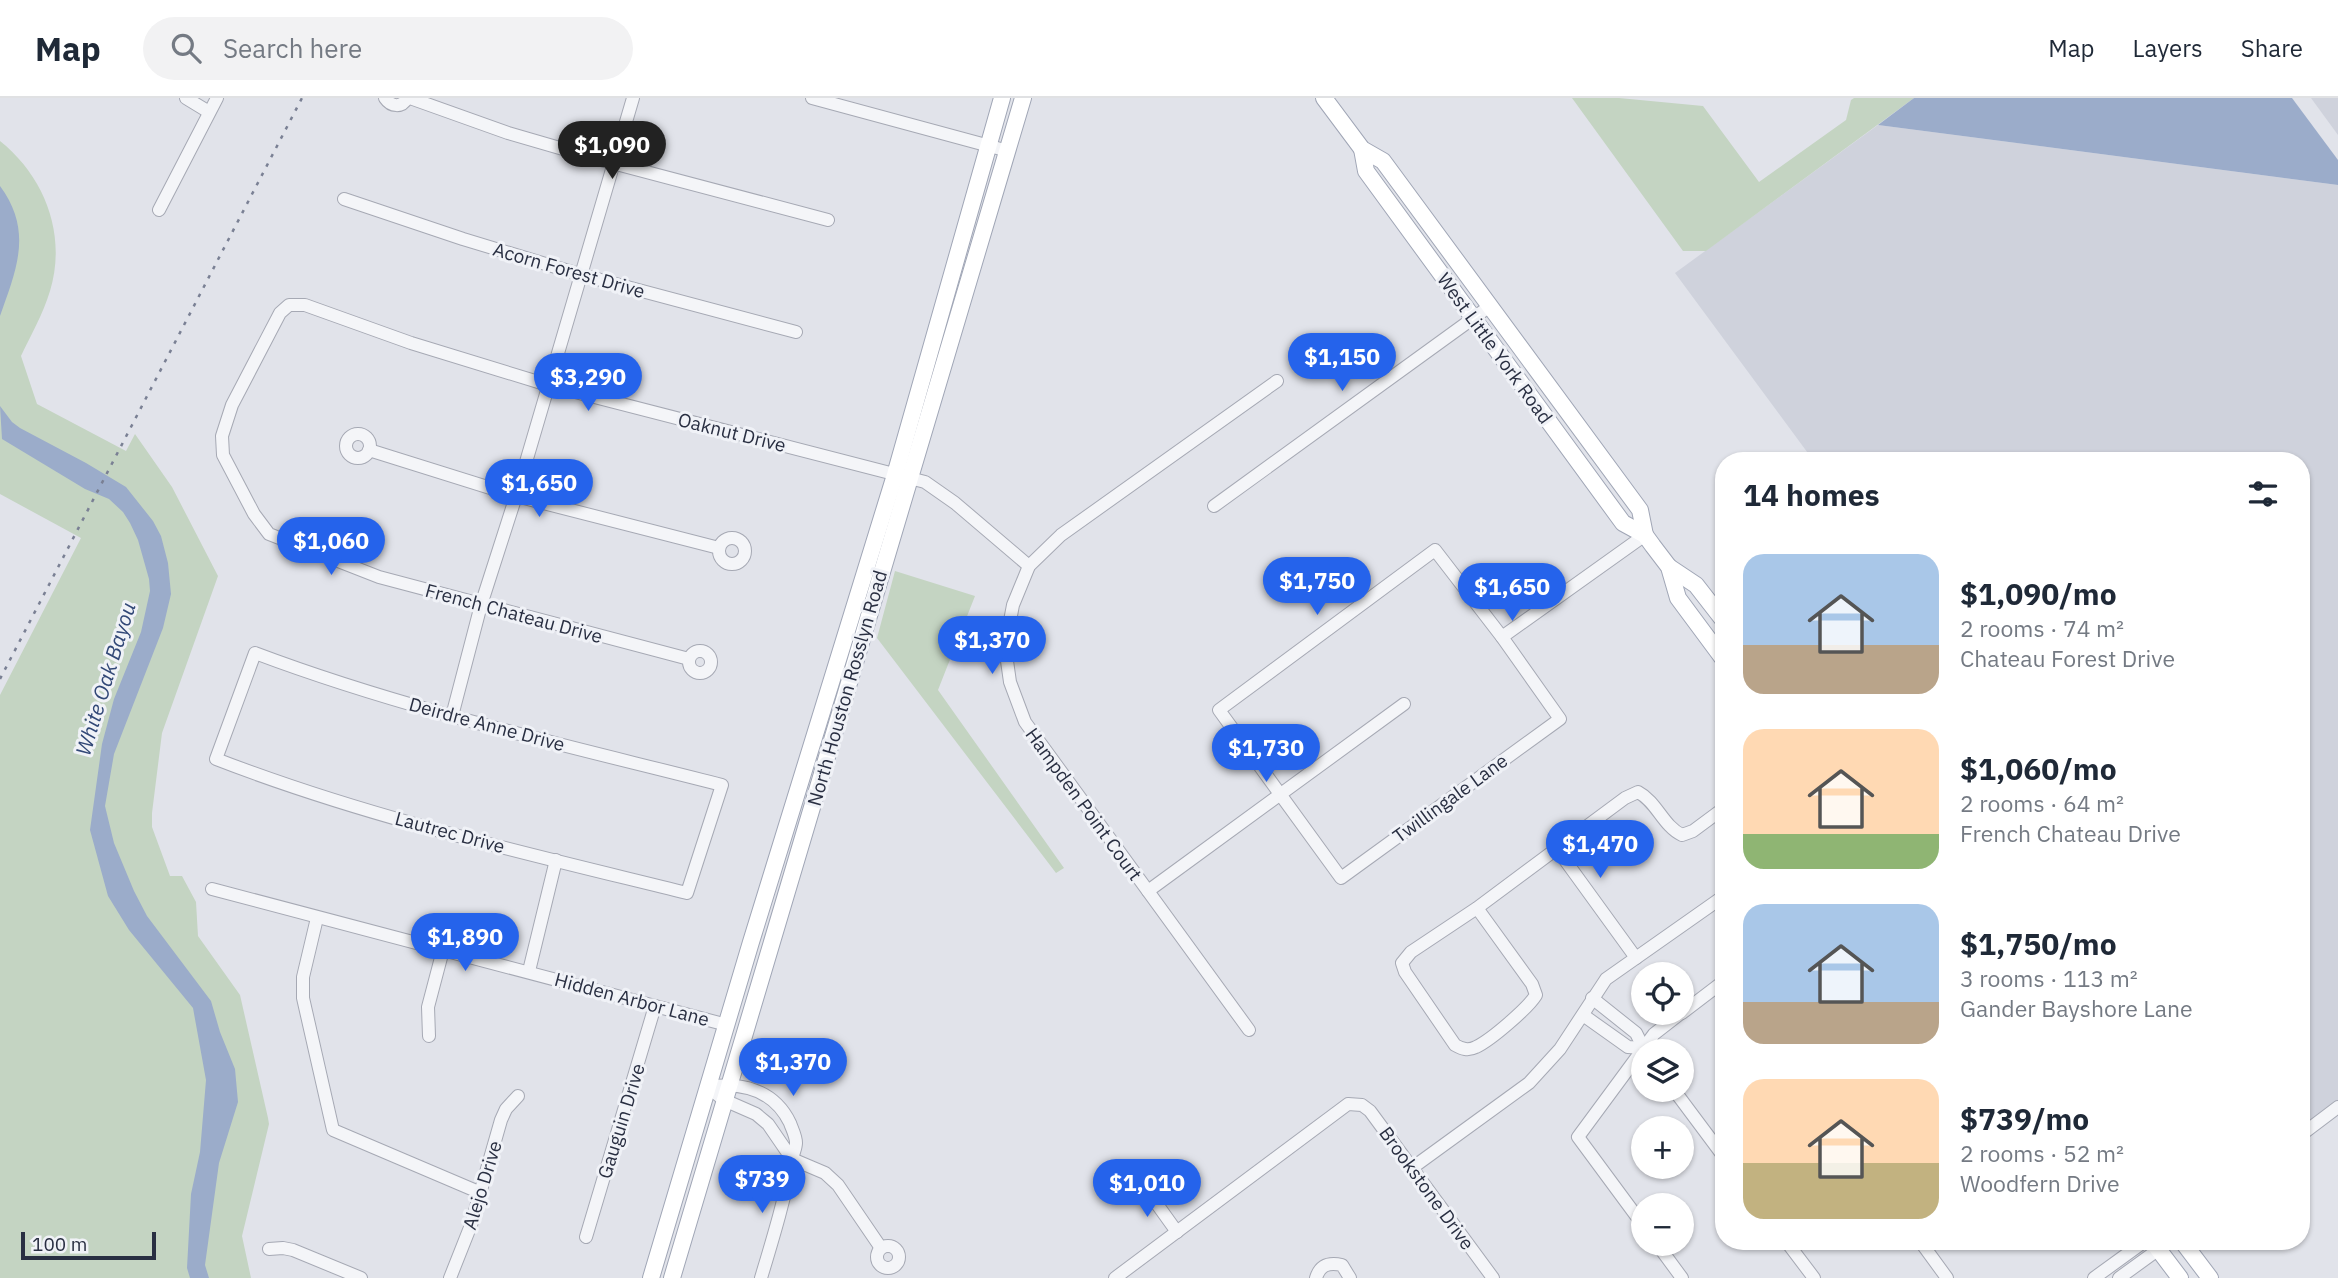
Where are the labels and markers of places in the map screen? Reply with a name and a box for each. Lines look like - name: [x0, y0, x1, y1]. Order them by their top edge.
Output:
- pin: $1,090: [555, 122, 669, 181]
- pin: $1,150: [1285, 334, 1399, 393]
- pin: $3,290: [531, 354, 645, 413]
- pin: $1,650: [482, 460, 596, 519]
- pin: $1,060: [274, 518, 388, 577]
- pin: $1,750: [1260, 558, 1374, 617]
- pin: $1,650: [1455, 564, 1569, 623]
- pin: $1,370: [935, 616, 1049, 676]
- pin: $1,730: [1209, 724, 1323, 784]
- pin: $1,470: [1543, 820, 1657, 880]
- pin: $1,890: [408, 914, 522, 973]
- pin: $1,370: [736, 1038, 850, 1098]
- pin: $739: [721, 1156, 803, 1215]
- pin: $1,010: [1090, 1160, 1204, 1219]

